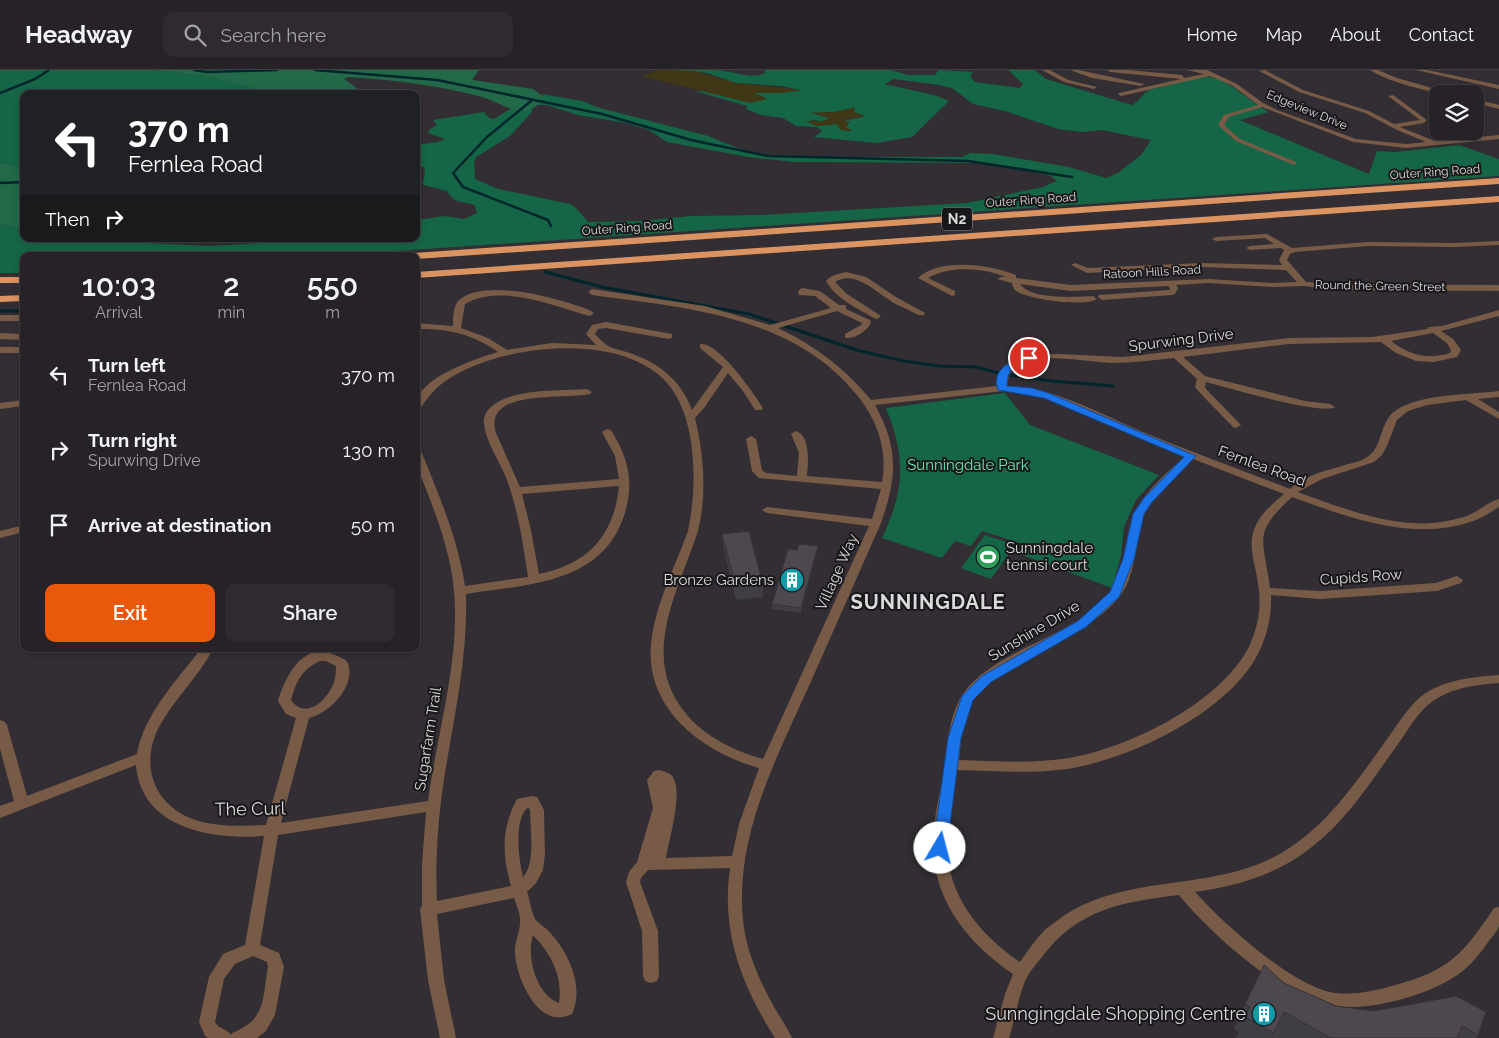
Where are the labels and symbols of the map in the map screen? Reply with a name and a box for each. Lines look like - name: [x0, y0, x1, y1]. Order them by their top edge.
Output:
- street label: Edgeview Drive: [1265, 87, 1349, 133]
- street label: Outer Ring Road: [1389, 162, 1481, 182]
- street label: Outer Ring Road: [985, 190, 1077, 210]
- road number: N2: [942, 208, 972, 230]
- street label: Outer Ring Road: [581, 218, 673, 238]
- street label: Ratoon Hills Road: [1103, 262, 1201, 282]
- street label: Round the Green Street: [1315, 278, 1445, 294]
- street label: Spurwing Drive: [1127, 325, 1235, 355]
- pin: [1008, 337, 1050, 379]
- street label: Fernlea Road: [1216, 442, 1308, 490]
- park label: Sunningdale Park: [907, 456, 1029, 474]
- street label: Village Way: [812, 531, 862, 613]
- place label: Sunningdale tennsi court: [1006, 539, 1093, 574]
- sports icon: Sunningdale tennsi court: [975, 544, 1001, 570]
- street label: Cupids Row: [1319, 565, 1403, 589]
- building icon: Bronze Gardens: [779, 567, 805, 593]
- place label: Bronze Gardens: [663, 571, 774, 589]
- district label: SUNNINGDALE: [850, 590, 1006, 614]
- street label: Sunshine Drive: [985, 597, 1083, 665]
- street label: Sugarfarm Trail: [411, 685, 445, 792]
- street label: The Curl: [214, 797, 286, 820]
- position arrow: [913, 821, 965, 873]
- building icon: Sunngingdale Shopping Centre: [1251, 1001, 1277, 1027]
- place label: Sunngingdale Shopping Centre: [985, 1003, 1246, 1024]

